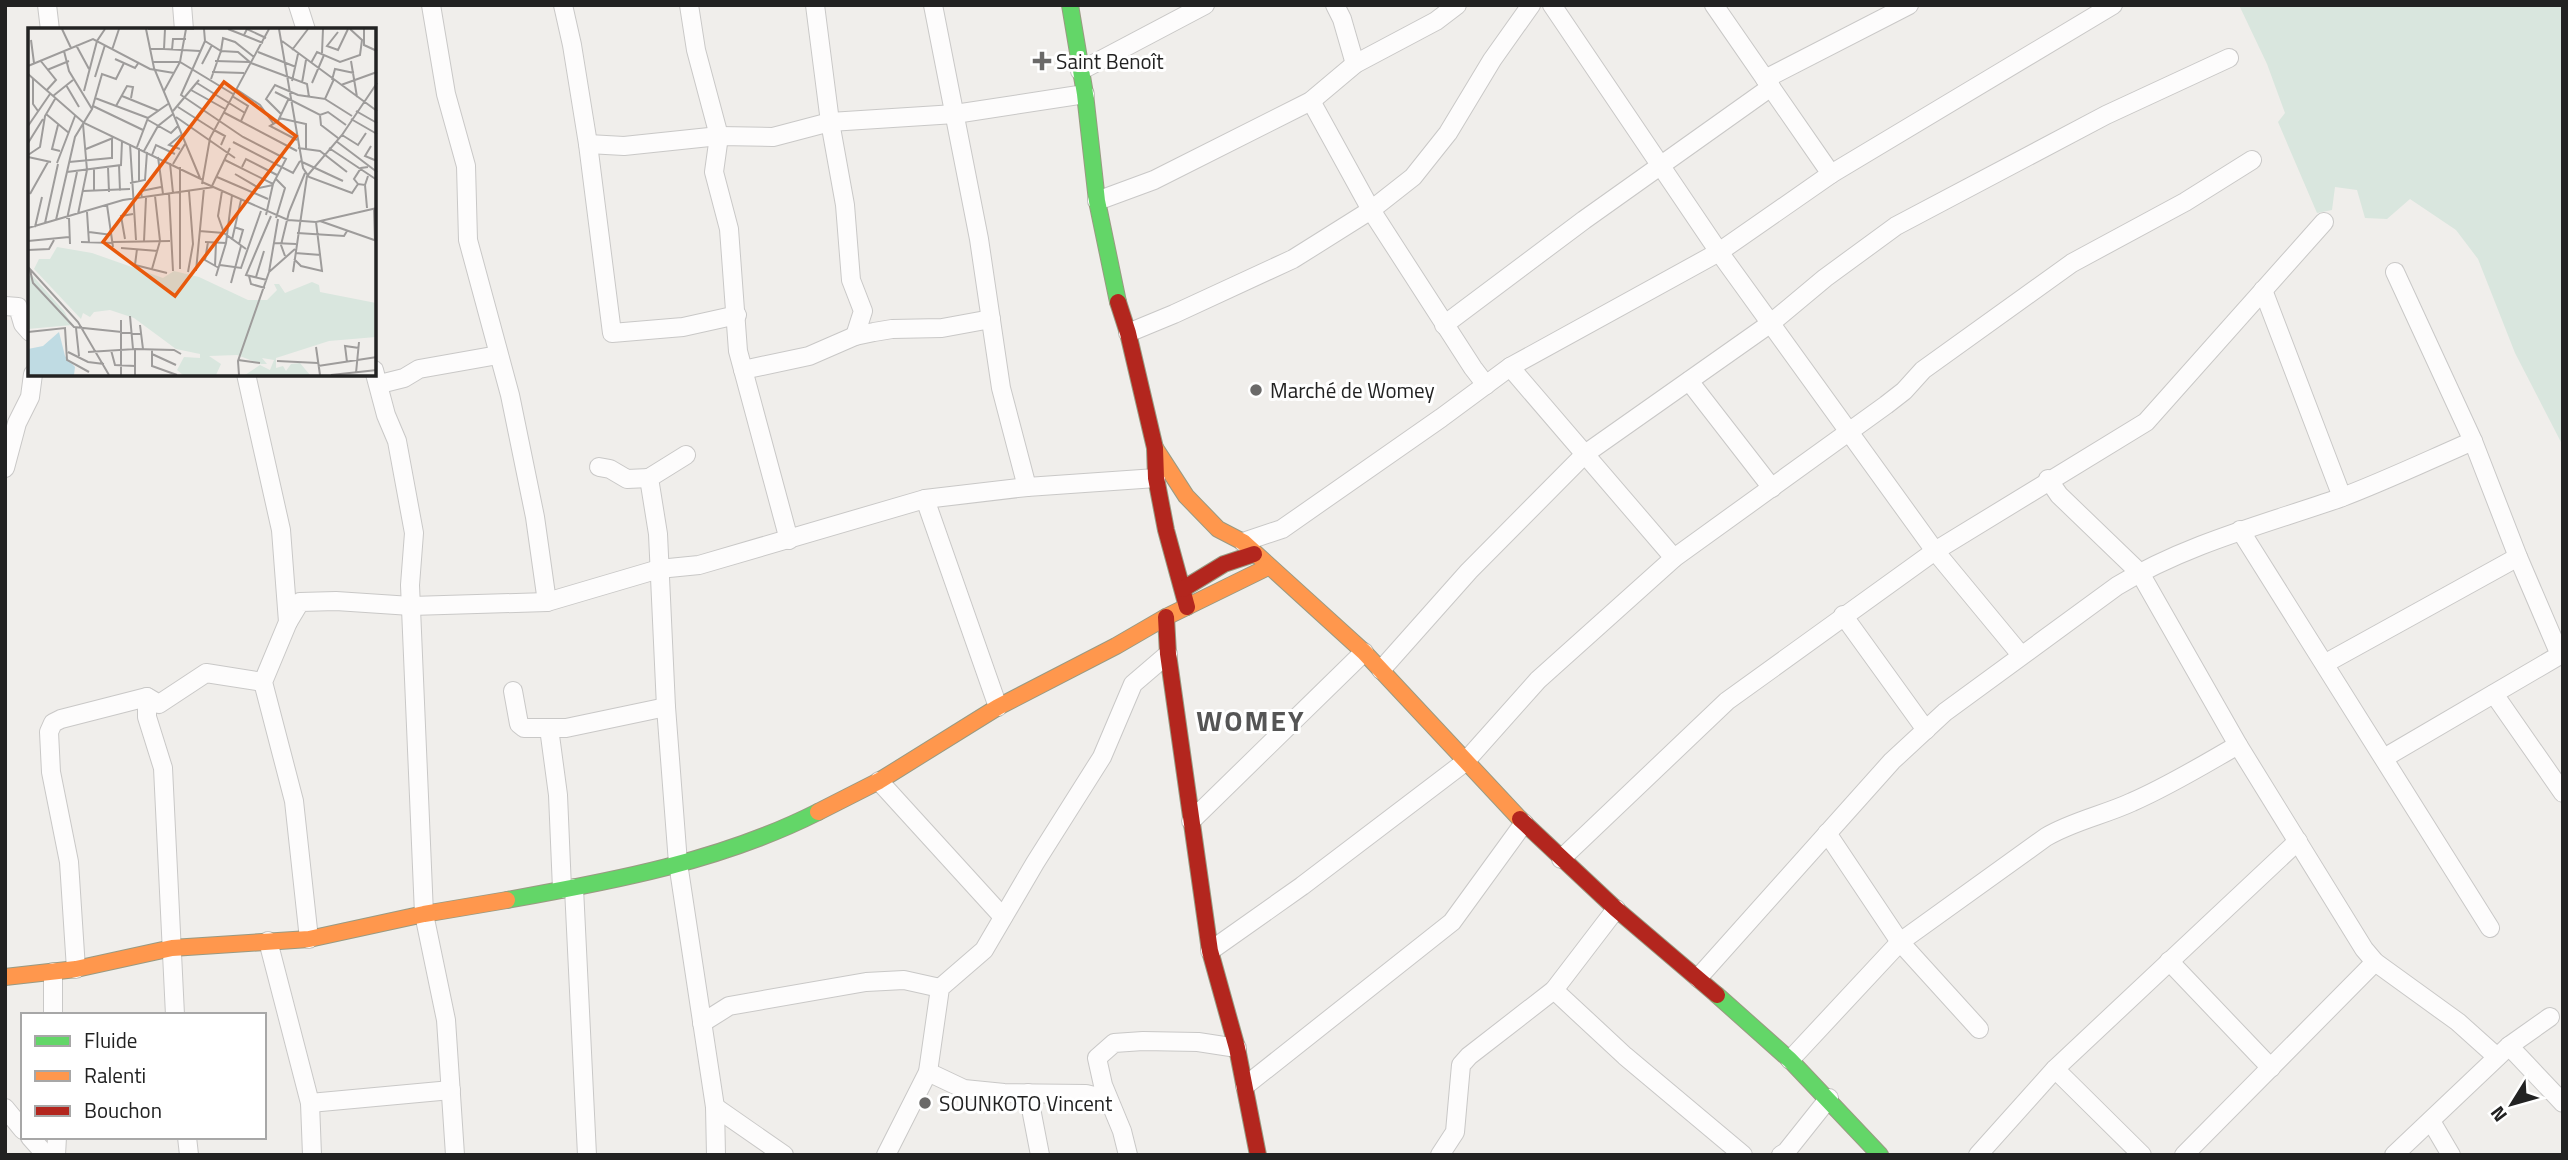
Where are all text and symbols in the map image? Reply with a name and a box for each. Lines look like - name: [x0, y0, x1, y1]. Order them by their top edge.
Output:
- inset map: [28, 28, 376, 376]
- place label: Saint Benoît: [1056, 45, 1164, 77]
- marker: Saint Benoît: [1034, 53, 1050, 69]
- place label: Marché de Womey: [1270, 374, 1435, 406]
- marker: Marché de Womey: [1248, 382, 1264, 398]
- district label: WOMEY: [1196, 699, 1306, 742]
- legend: [21, 1013, 266, 1139]
- text: Fluide: [84, 1024, 137, 1056]
- text: Ralenti: [84, 1059, 146, 1091]
- north arrow: [2477, 1069, 2547, 1139]
- place label: SOUNKOTO Vincent: [939, 1087, 1113, 1119]
- text: Bouchon: [84, 1094, 162, 1126]
- marker: SOUNKOTO Vincent: [917, 1095, 933, 1111]
- text: N: [2482, 1101, 2514, 1129]

